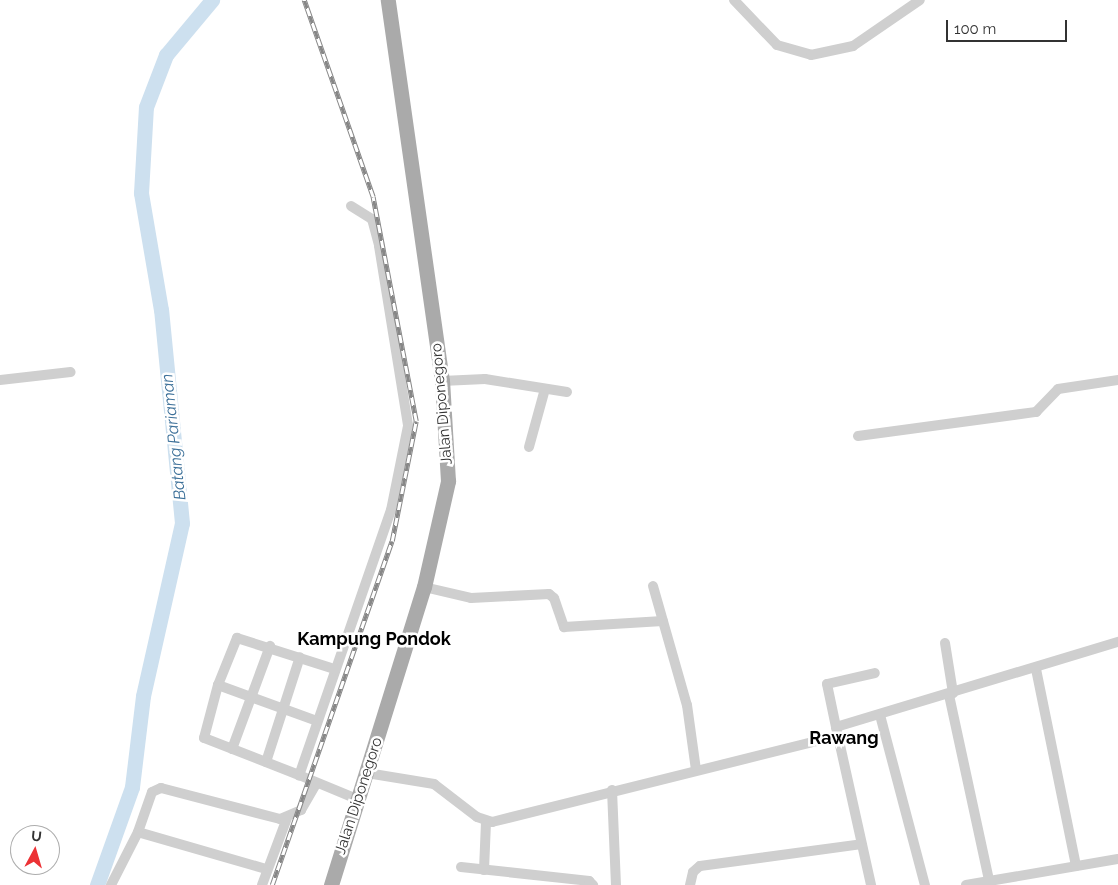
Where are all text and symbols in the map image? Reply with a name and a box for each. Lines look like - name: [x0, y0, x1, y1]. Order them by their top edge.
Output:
- scale bar: [948, 10, 1069, 42]
- text: 100 m: [954, 20, 996, 38]
- street label: Jalan Diponegoro: [428, 342, 456, 466]
- water label: Batang Pariaman: [158, 373, 190, 501]
- district label: Kampung Pondok: [297, 628, 451, 650]
- district label: Rawang: [809, 727, 879, 749]
- street label: Jalan Diponegoro: [332, 735, 386, 857]
- north arrow: [10, 825, 60, 875]
- text: U: [30, 828, 43, 845]

